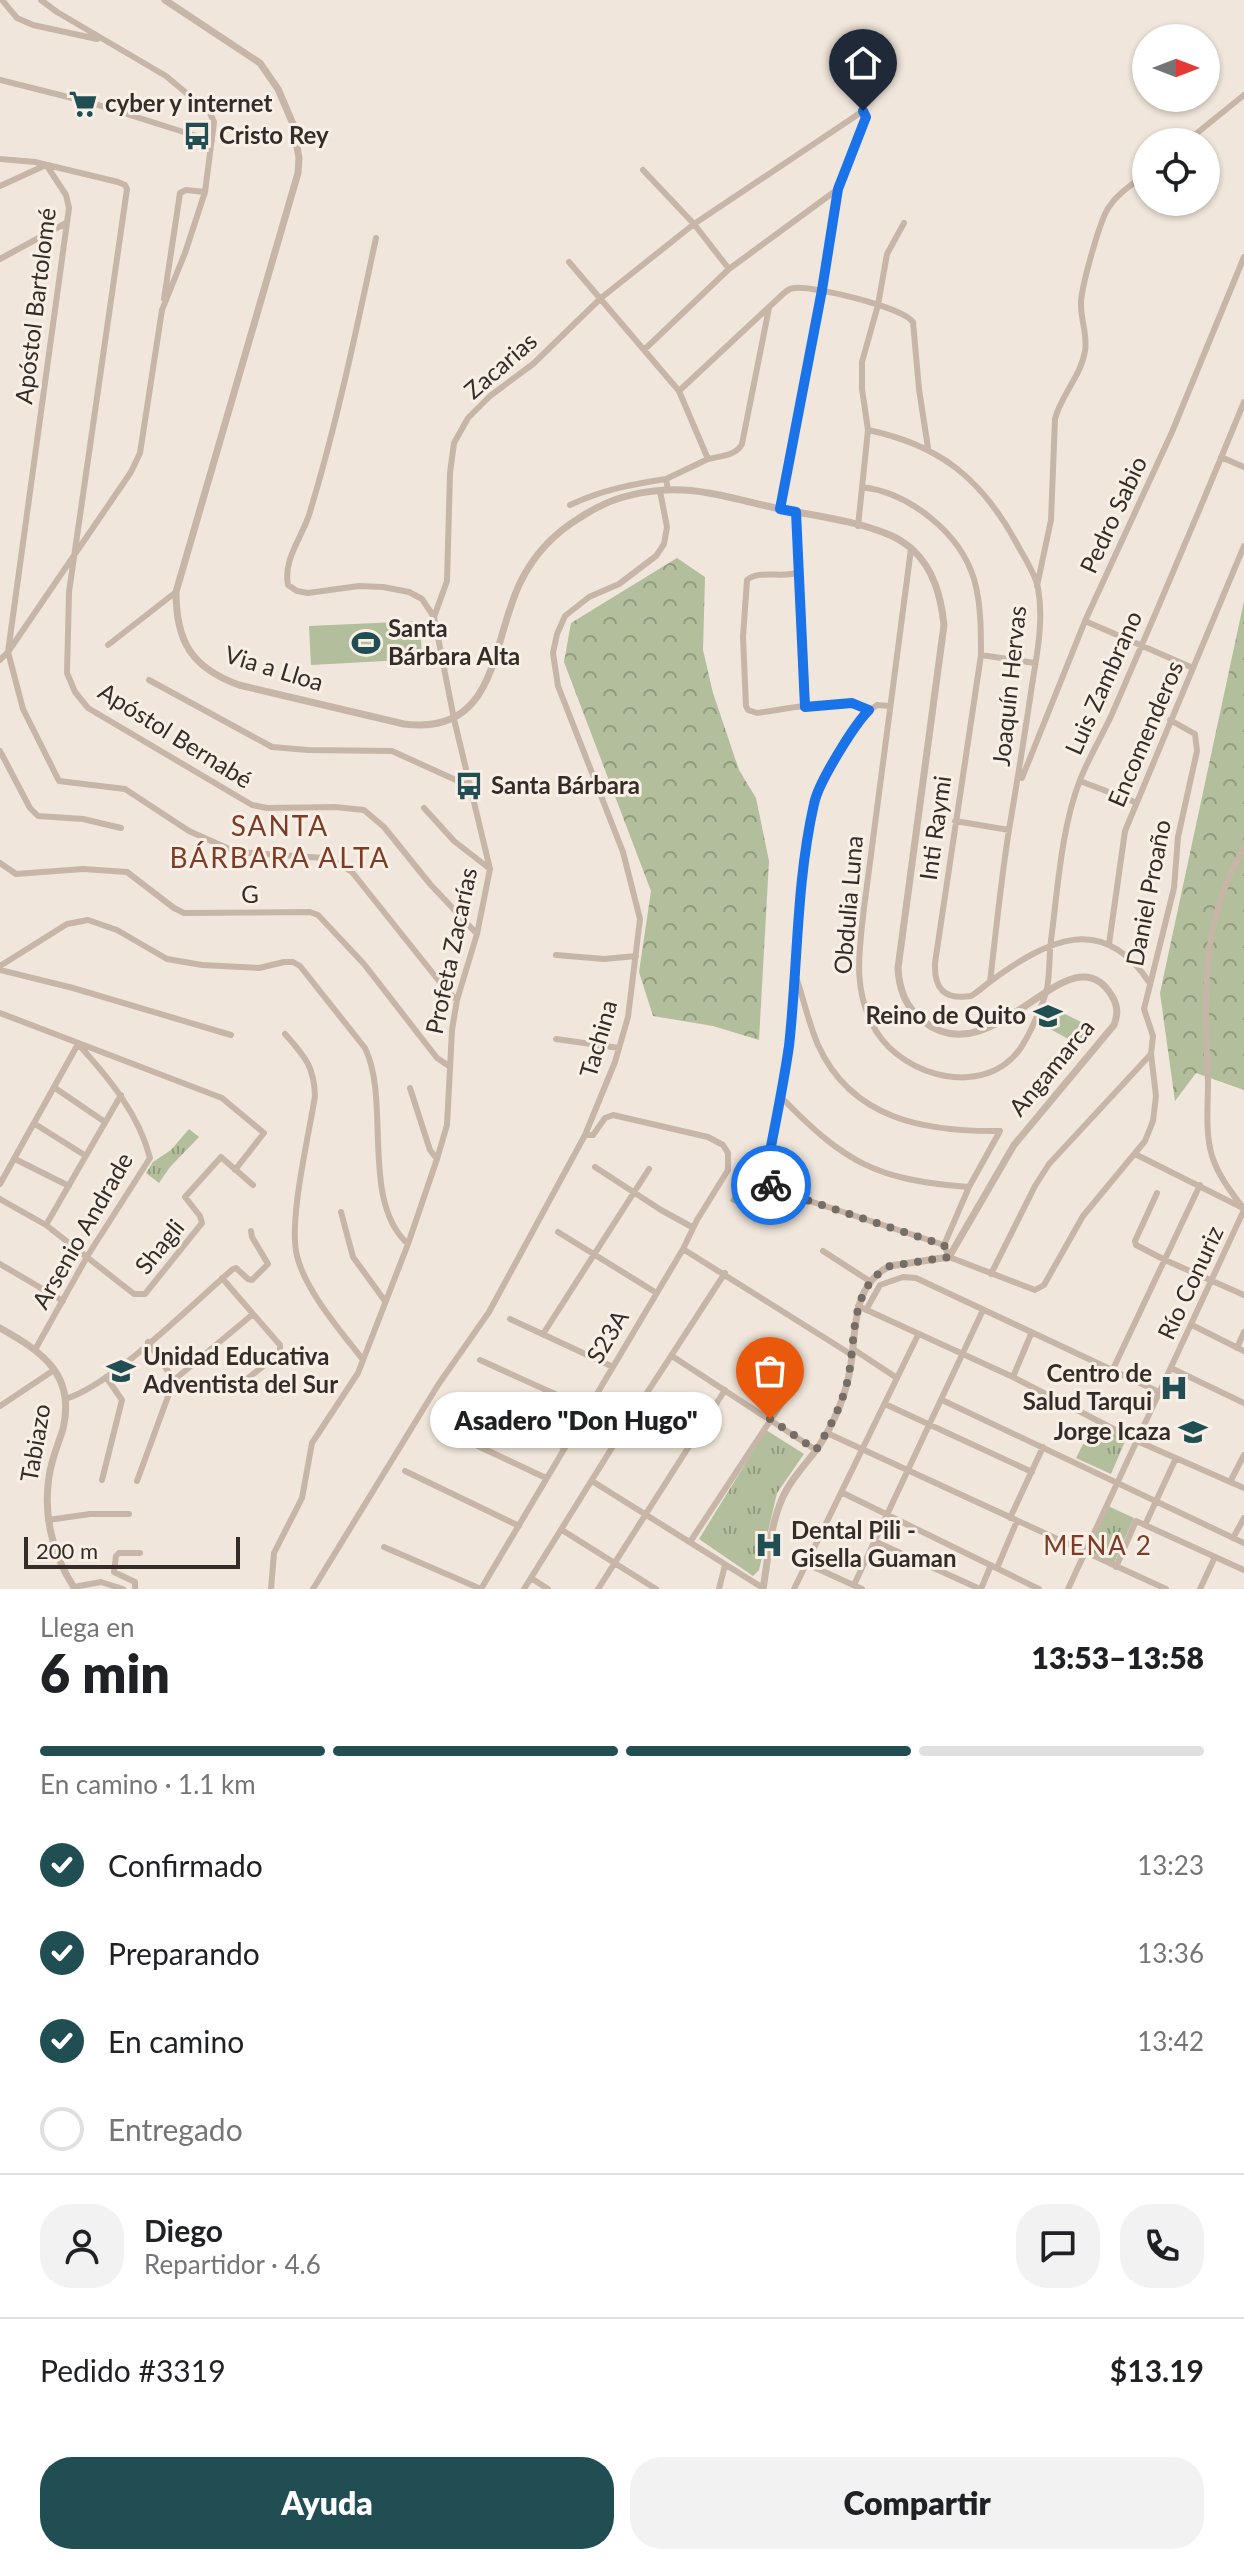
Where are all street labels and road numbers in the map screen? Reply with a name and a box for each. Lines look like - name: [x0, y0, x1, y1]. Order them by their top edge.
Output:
- street label: Apóstol Bartolomé: [8, 206, 61, 406]
- street label: Zacarias: [458, 326, 542, 404]
- street label: Pedro Sabio: [1073, 451, 1152, 577]
- street label: Joaquín Hervas: [986, 604, 1031, 768]
- street label: Luis Zambrano: [1058, 606, 1147, 759]
- street label: Via a Lloa: [222, 639, 327, 696]
- street label: Encomenderos: [1101, 656, 1188, 811]
- street label: Apóstol Bernabé: [94, 676, 258, 794]
- street label: Inti Raymi: [913, 774, 956, 882]
- street label: Daniel Proaño: [1119, 817, 1176, 968]
- street label: Obdulia Luna: [827, 834, 868, 975]
- street label: Profeta Zacarías: [419, 865, 482, 1037]
- street label: G: [241, 879, 259, 908]
- street label: Tachina: [573, 996, 622, 1081]
- street label: Angamarca: [1002, 1013, 1100, 1121]
- street label: Arsenio Andrade: [25, 1147, 138, 1314]
- street label: Shagli: [128, 1213, 190, 1279]
- street label: Río Conuriz: [1151, 1221, 1229, 1344]
- street label: S23A: [580, 1304, 634, 1368]
- street label: Tabiazo: [13, 1401, 56, 1484]

